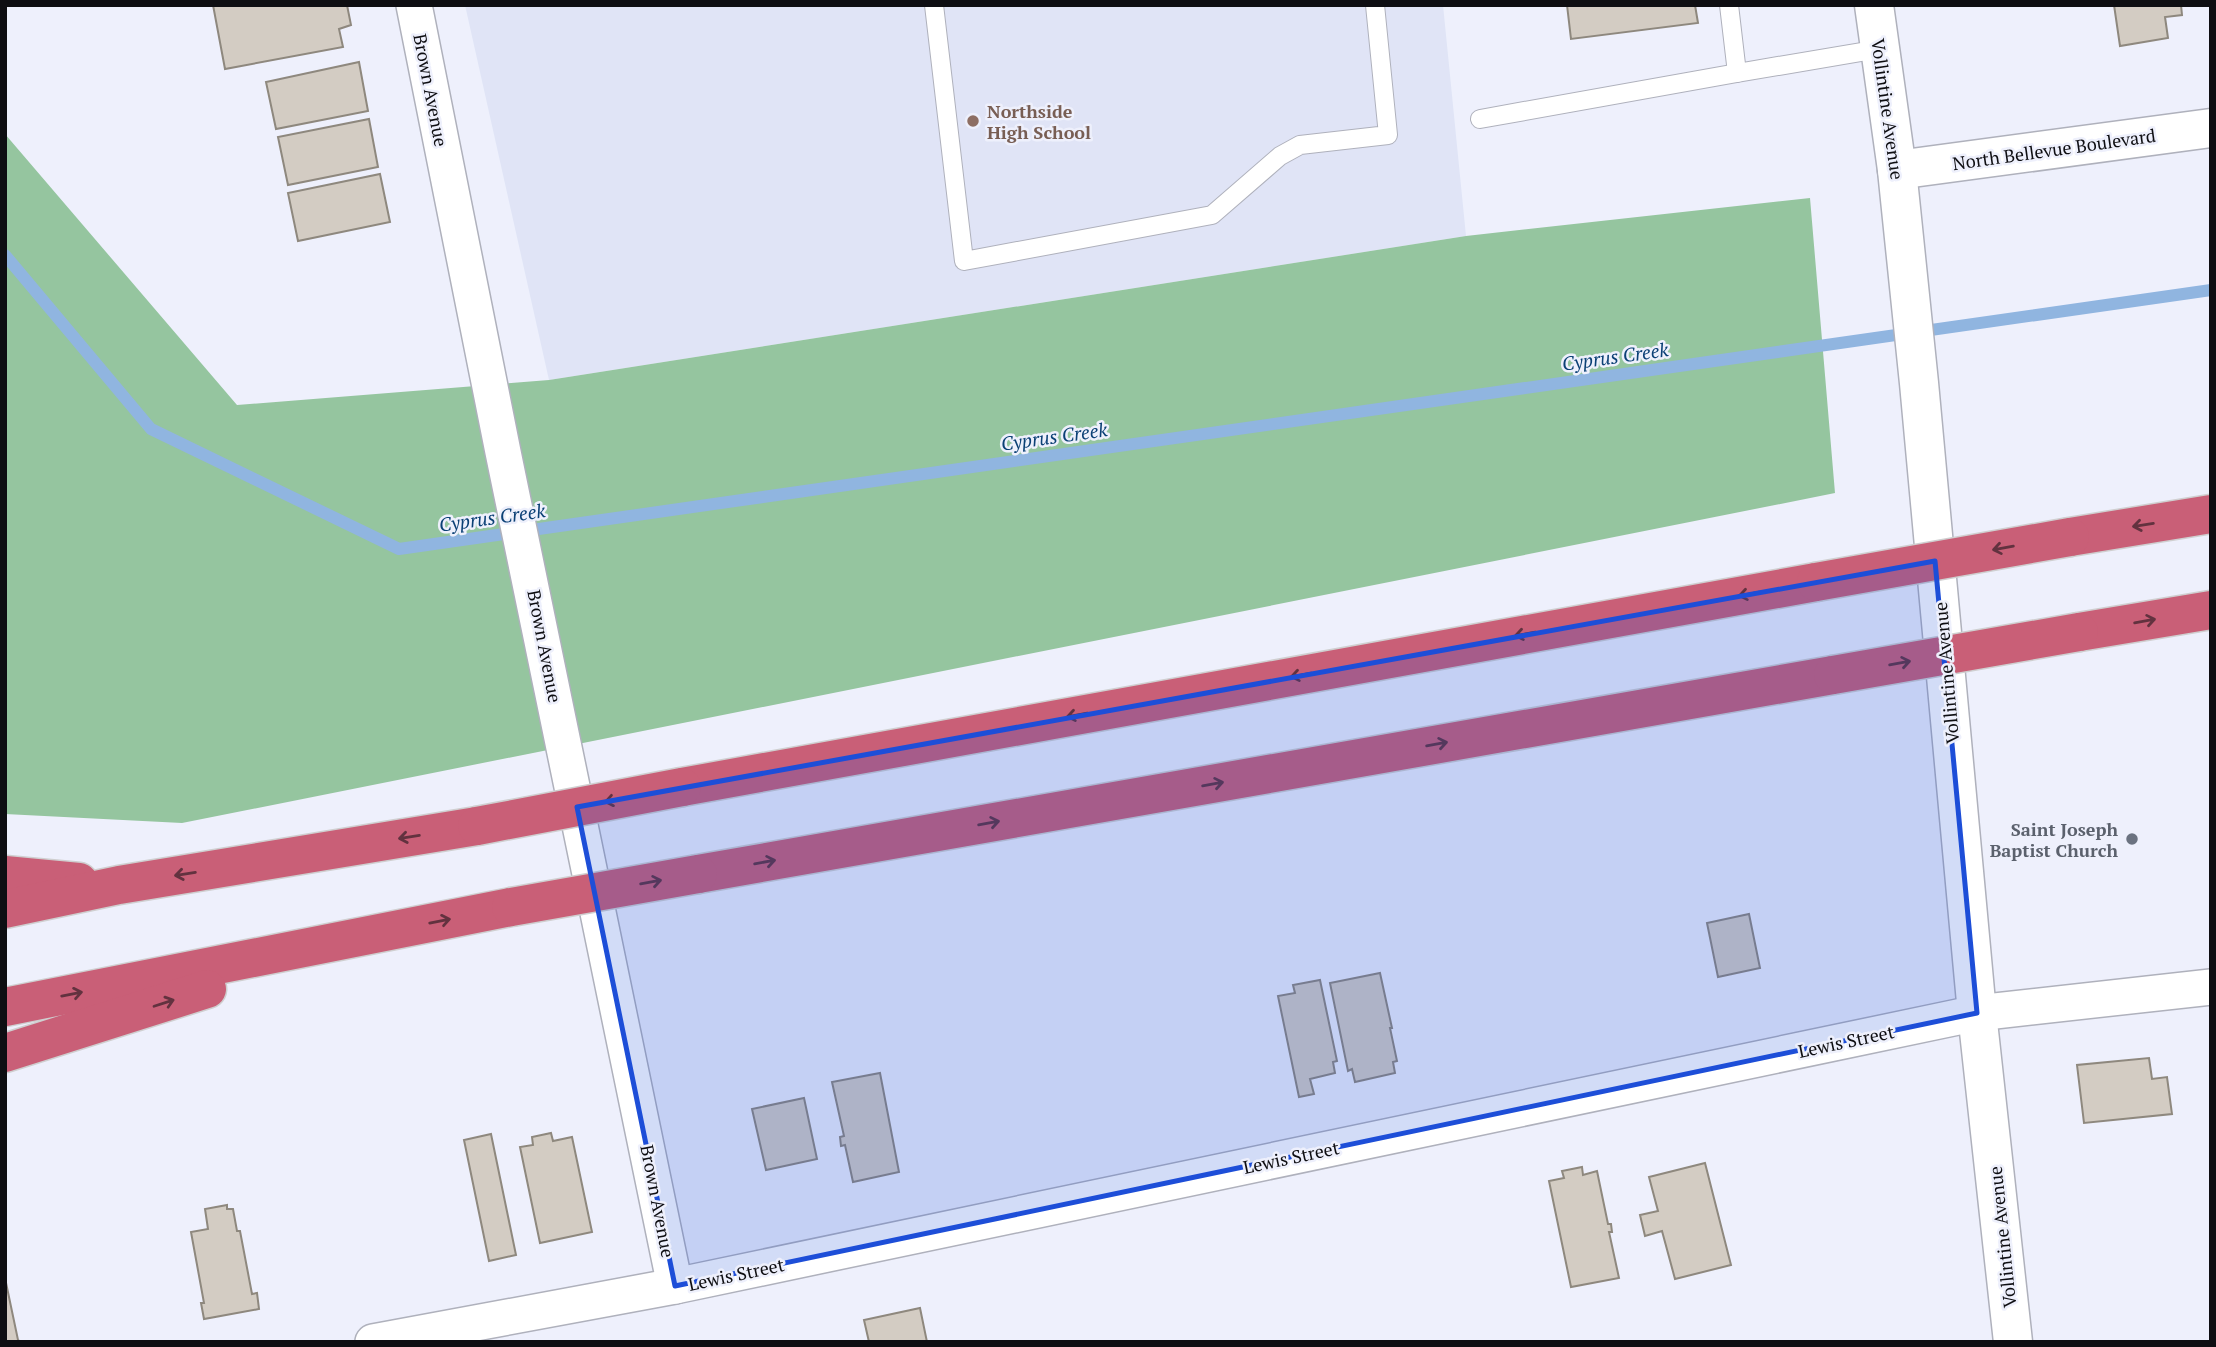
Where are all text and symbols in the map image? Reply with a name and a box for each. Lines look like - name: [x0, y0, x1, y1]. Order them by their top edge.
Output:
- street label: Brown Avenue: [408, 32, 454, 148]
- street label: Vollintine Avenue: [1866, 37, 1910, 181]
- place label: Northside High School: [987, 99, 1091, 144]
- marker: Northside High School: [965, 113, 981, 129]
- street label: North Bellevue Boulevard: [1951, 123, 2157, 175]
- water label: Cyprus Creek: [1560, 336, 1671, 376]
- water label: Cyprus Creek: [999, 416, 1110, 456]
- water label: Cyprus Creek: [437, 497, 548, 537]
- one-way arrow: [2132, 519, 2155, 532]
- one-way arrow: [1992, 542, 2015, 556]
- street label: Brown Avenue: [522, 588, 568, 704]
- one-way arrow: [1738, 588, 1761, 601]
- street label: Vollintine Avenue: [1928, 601, 1964, 745]
- one-way arrow: [2133, 614, 2156, 627]
- one-way arrow: [1514, 628, 1537, 642]
- one-way arrow: [1888, 656, 1911, 669]
- one-way arrow: [1290, 669, 1313, 682]
- one-way arrow: [1066, 709, 1089, 723]
- one-way arrow: [1425, 737, 1448, 751]
- one-way arrow: [1201, 777, 1224, 790]
- one-way arrow: [604, 793, 627, 807]
- one-way arrow: [977, 816, 1000, 829]
- place label: Saint Joseph Baptist Church: [1990, 817, 2118, 862]
- one-way arrow: [398, 831, 421, 844]
- marker: Saint Joseph Baptist Church: [2124, 831, 2140, 847]
- one-way arrow: [753, 855, 776, 869]
- one-way arrow: [174, 868, 197, 881]
- one-way arrow: [639, 875, 662, 889]
- one-way arrow: [428, 914, 451, 928]
- one-way arrow: [60, 987, 83, 1000]
- one-way arrow: [152, 995, 174, 1008]
- street label: Lewis Street: [1796, 1019, 1897, 1063]
- street label: Lewis Street: [1241, 1135, 1342, 1179]
- street label: Brown Avenue: [635, 1143, 681, 1259]
- street label: Vollintine Avenue: [1983, 1165, 2021, 1309]
- street label: Lewis Street: [686, 1252, 787, 1296]

